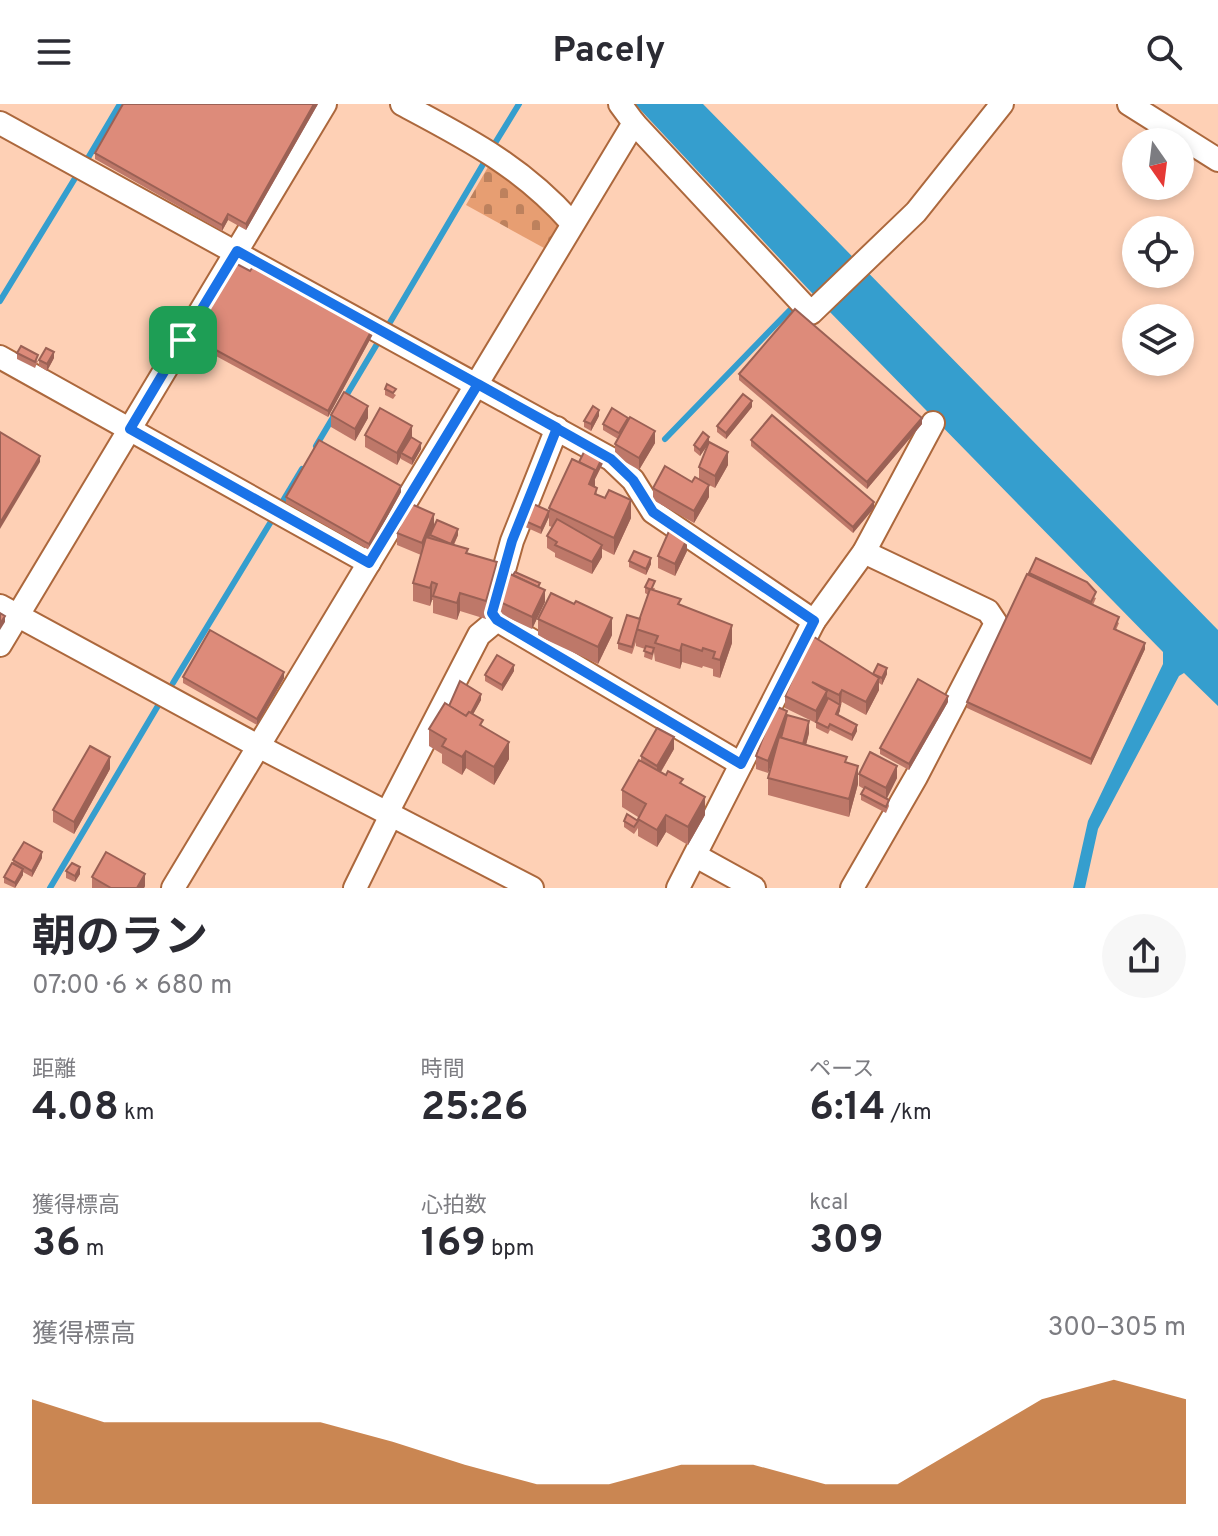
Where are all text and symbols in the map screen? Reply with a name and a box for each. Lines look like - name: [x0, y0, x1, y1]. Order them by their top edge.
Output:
- text: Pacely: [553, 29, 665, 75]
- icon: menu: [32, 30, 76, 74]
- icon: search: [1142, 30, 1186, 74]
- north arrow: [1122, 128, 1194, 200]
- map controls: [1122, 128, 1194, 376]
- button: locate: [1122, 216, 1194, 288]
- button: layers: [1122, 304, 1194, 376]
- pin: [149, 306, 217, 374]
- icon: arrive: [161, 318, 205, 362]
- text: 朝のラン: [32, 912, 208, 968]
- button: share: [1102, 914, 1186, 998]
- text: 07:00 · 6 × 680 m: [32, 970, 232, 1003]
- text: 距離: [32, 1057, 76, 1084]
- text: 時間: [421, 1057, 465, 1084]
- text: ペース: [809, 1057, 874, 1084]
- text: 4.08: [32, 1084, 119, 1134]
- text: 25:26: [421, 1084, 528, 1134]
- text: 6:14: [809, 1084, 885, 1134]
- text: km: [119, 1100, 154, 1127]
- text: /km: [885, 1100, 932, 1127]
- text: kcal: [809, 1190, 848, 1217]
- text: 獲得標高: [32, 1193, 120, 1220]
- text: 心拍数: [421, 1193, 487, 1220]
- text: 309: [809, 1217, 884, 1267]
- text: 36: [32, 1220, 81, 1270]
- text: 169: [421, 1220, 486, 1270]
- text: m: [81, 1236, 104, 1263]
- text: bpm: [486, 1236, 534, 1263]
- text: 300–305 m: [1048, 1312, 1186, 1345]
- text: 獲得標高: [32, 1319, 136, 1352]

